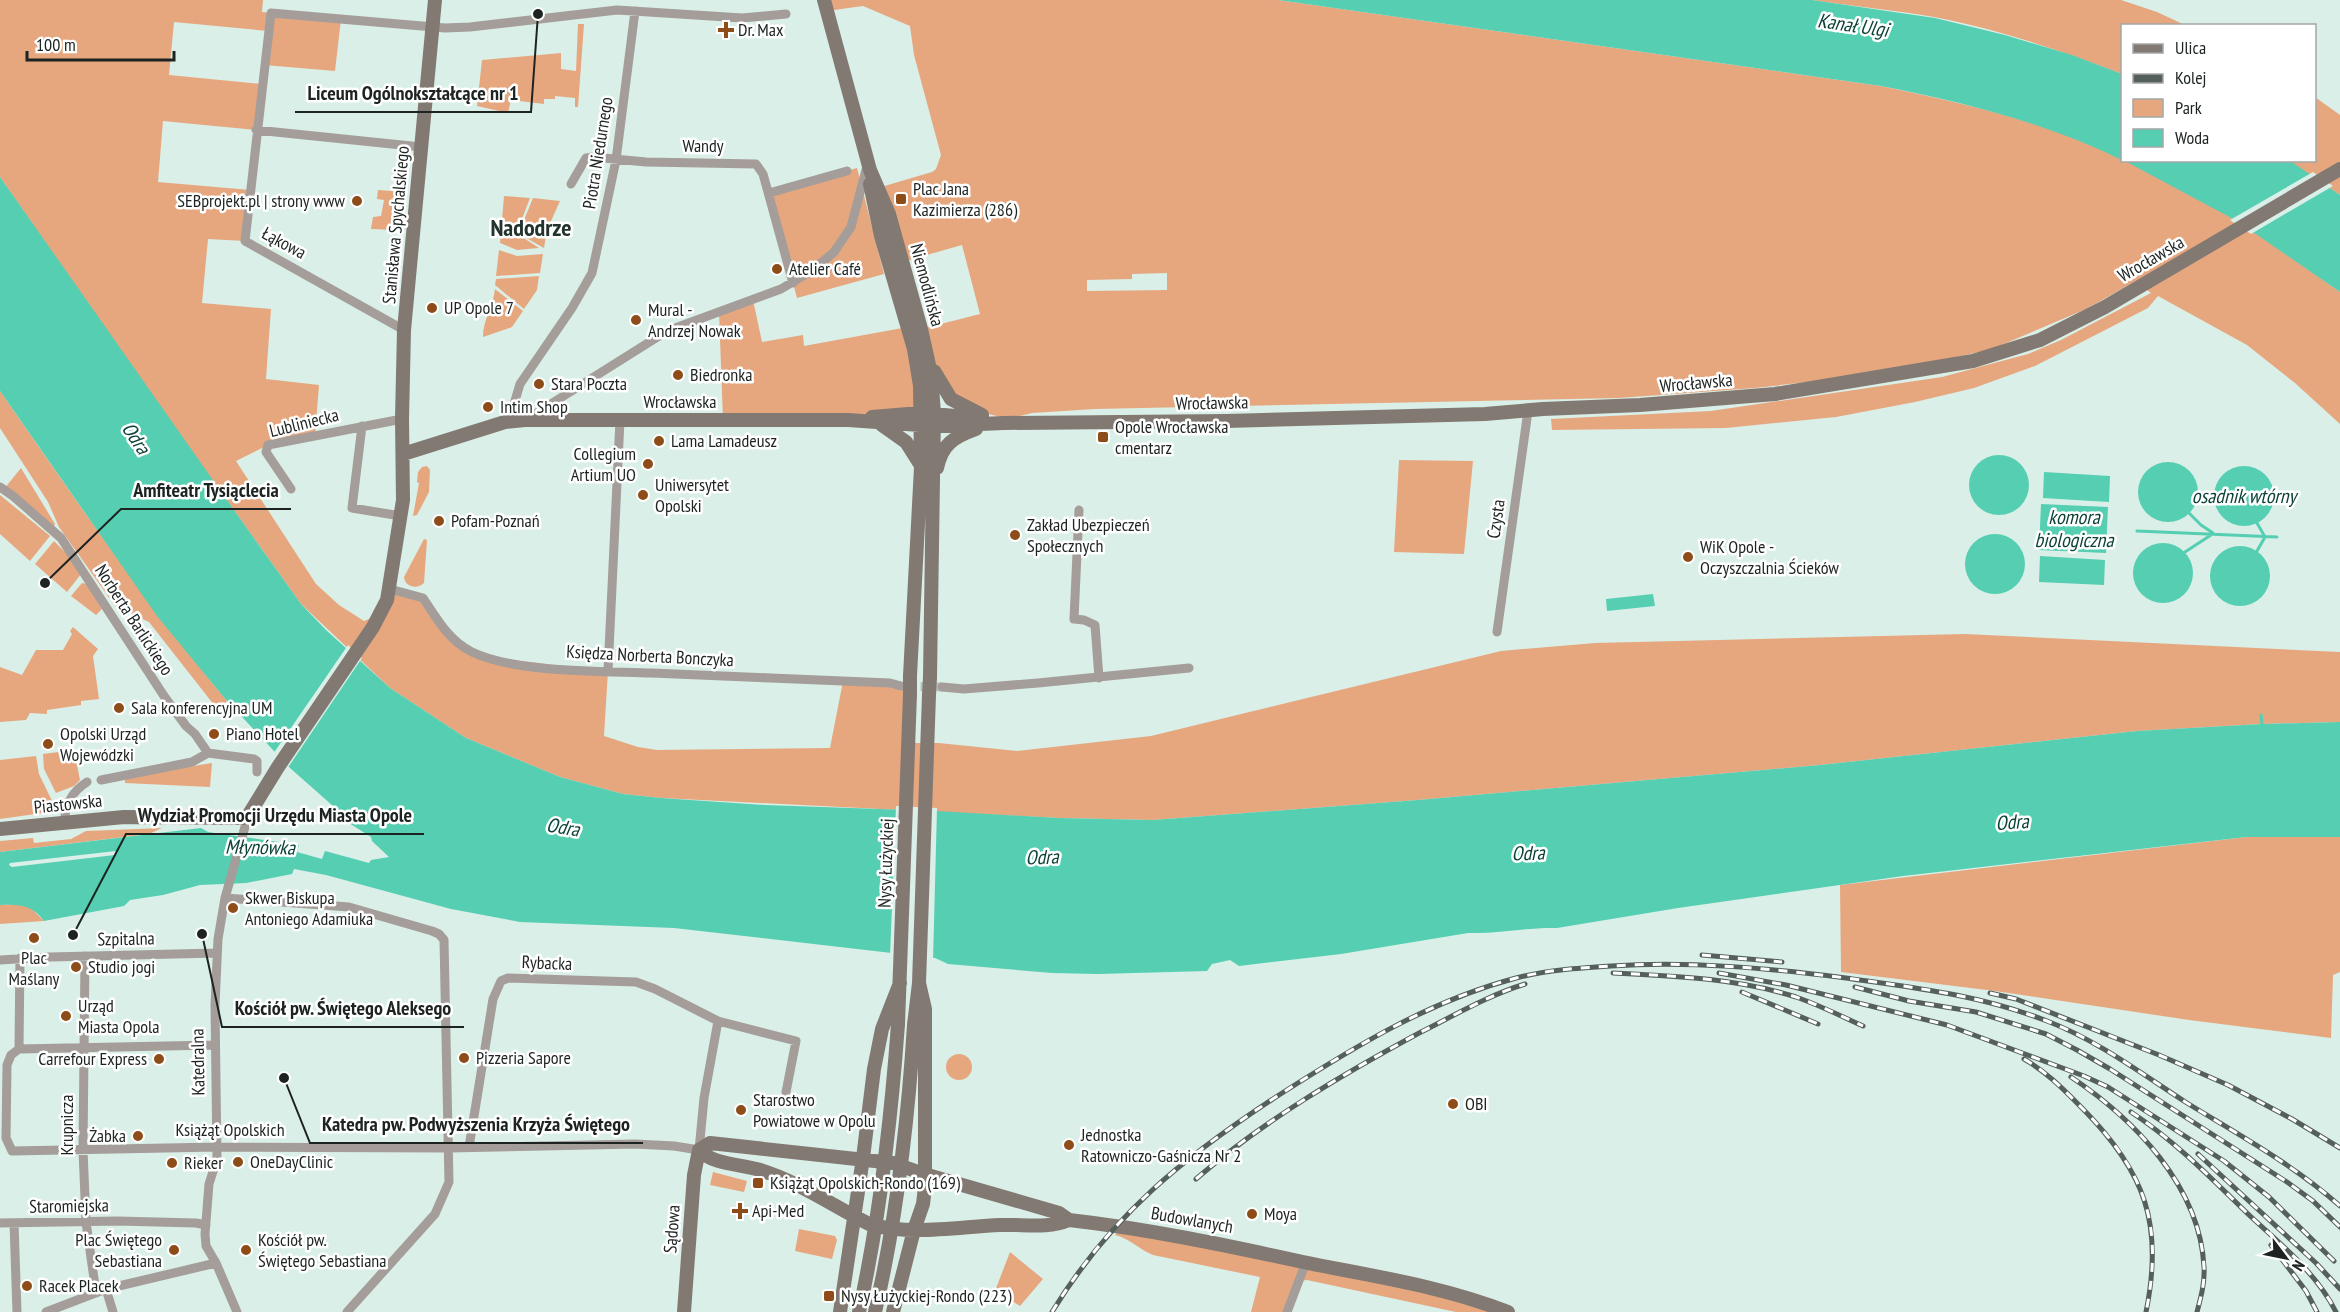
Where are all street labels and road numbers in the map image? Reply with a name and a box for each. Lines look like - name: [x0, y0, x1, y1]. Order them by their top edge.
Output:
- street label: Piotra Niedurnego: [577, 95, 618, 211]
- street label: Wandy: [682, 134, 724, 157]
- street label: Stanisława Spychalskiego: [377, 145, 414, 305]
- street label: Łąkowa: [258, 221, 310, 264]
- street label: Wrocławska: [2113, 230, 2188, 287]
- street label: Niemodlińska: [905, 241, 950, 329]
- street label: Wrocławska: [1659, 368, 1733, 397]
- street label: Wrocławska: [644, 390, 716, 413]
- street label: Wrocławska: [1175, 390, 1249, 415]
- street label: Lubliniecka: [267, 403, 341, 442]
- street label: Czysta: [1481, 498, 1510, 540]
- street label: Norberta Barlickiego: [90, 560, 179, 680]
- street label: Księdza Norberta Bonczyka: [566, 640, 734, 671]
- street label: Piastowska: [33, 788, 103, 819]
- street label: Nysy Łużyckiej: [872, 818, 899, 908]
- street label: Szpitalna: [97, 927, 155, 950]
- street label: Rybacka: [521, 950, 573, 975]
- street label: Katedralna: [185, 1028, 210, 1096]
- street label: Krupnicza: [55, 1095, 78, 1155]
- street label: Książąt Opolskich: [175, 1118, 285, 1141]
- street label: Staromiejska: [29, 1193, 109, 1218]
- street label: Budowlanych: [1149, 1201, 1235, 1238]
- street label: Sądowa: [658, 1204, 685, 1254]

